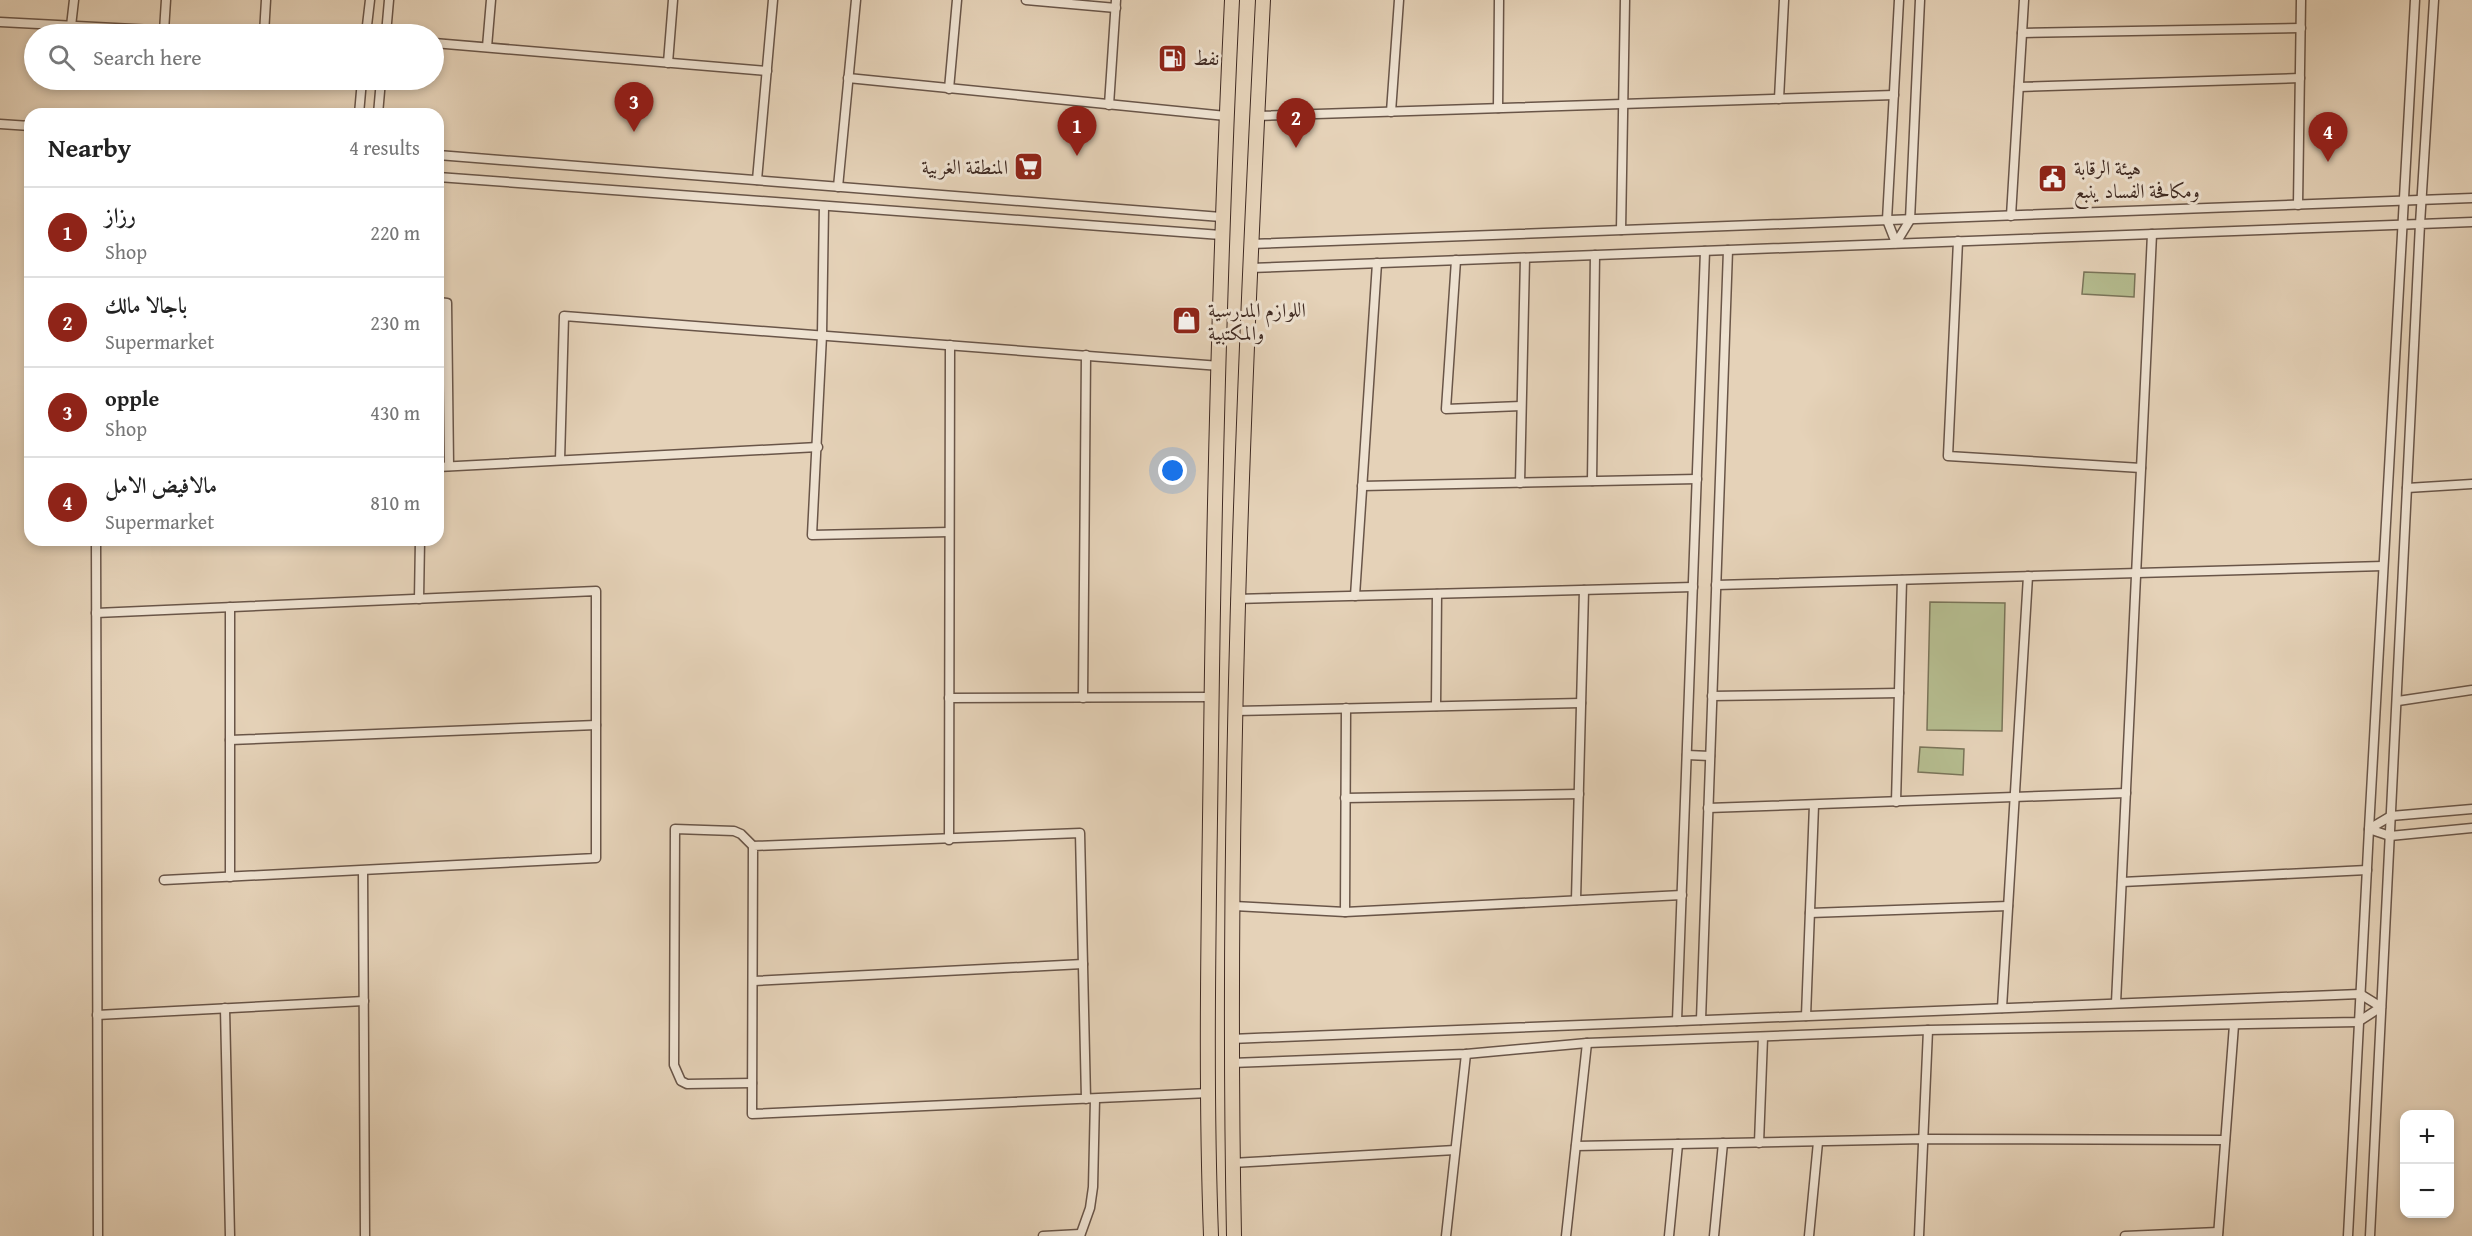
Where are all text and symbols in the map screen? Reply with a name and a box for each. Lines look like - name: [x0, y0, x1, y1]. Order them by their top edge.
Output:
- search box: [24, 24, 444, 90]
- icon: search: [45, 41, 78, 74]
- text: Search here: [93, 41, 202, 73]
- fuel station icon: نفط: [1156, 42, 1188, 74]
- place label: نفط: [1193, 43, 1220, 72]
- pin: 3: [614, 82, 654, 132]
- pin: 2: [1276, 98, 1316, 148]
- pin: 1: [1058, 106, 1096, 156]
- pin: 4: [2308, 112, 2348, 162]
- text: Nearby: [48, 128, 131, 167]
- text: 4 results: [349, 133, 420, 162]
- supermarket icon: المنطقة الغربية: [1013, 151, 1045, 183]
- place label: المنطقة الغربية: [922, 152, 1008, 181]
- place label: هيئة الرقابة ومكافحة الفساد ينبع: [2074, 153, 2200, 209]
- public building icon: هيئة الرقابة ومكافحة الفساد ينبع: [2037, 163, 2069, 195]
- text: رزاز: [105, 199, 136, 231]
- text: 1: [62, 218, 73, 247]
- text: 220 m: [370, 218, 420, 247]
- text: Shop: [105, 237, 147, 266]
- text: باجالا مالك: [105, 289, 187, 321]
- place label: اللوازم المدرسية والمكتبية: [1208, 295, 1306, 347]
- shop icon: اللوازم المدرسية والمكتبية: [1171, 305, 1203, 337]
- text: 2: [62, 308, 73, 337]
- text: 230 m: [370, 308, 420, 337]
- text: Supermarket: [105, 327, 214, 356]
- text: opple: [105, 382, 159, 414]
- text: 3: [62, 398, 73, 427]
- text: 430 m: [370, 398, 420, 427]
- text: Shop: [105, 414, 147, 443]
- your location: [1158, 456, 1187, 485]
- text: مالافيض الامل: [105, 469, 217, 501]
- text: 4: [62, 488, 73, 517]
- text: 810 m: [370, 488, 420, 517]
- text: Supermarket: [105, 507, 214, 536]
- map controls: [2400, 1110, 2454, 1218]
- button: +: [2400, 1110, 2454, 1164]
- button: −: [2400, 1164, 2454, 1218]

